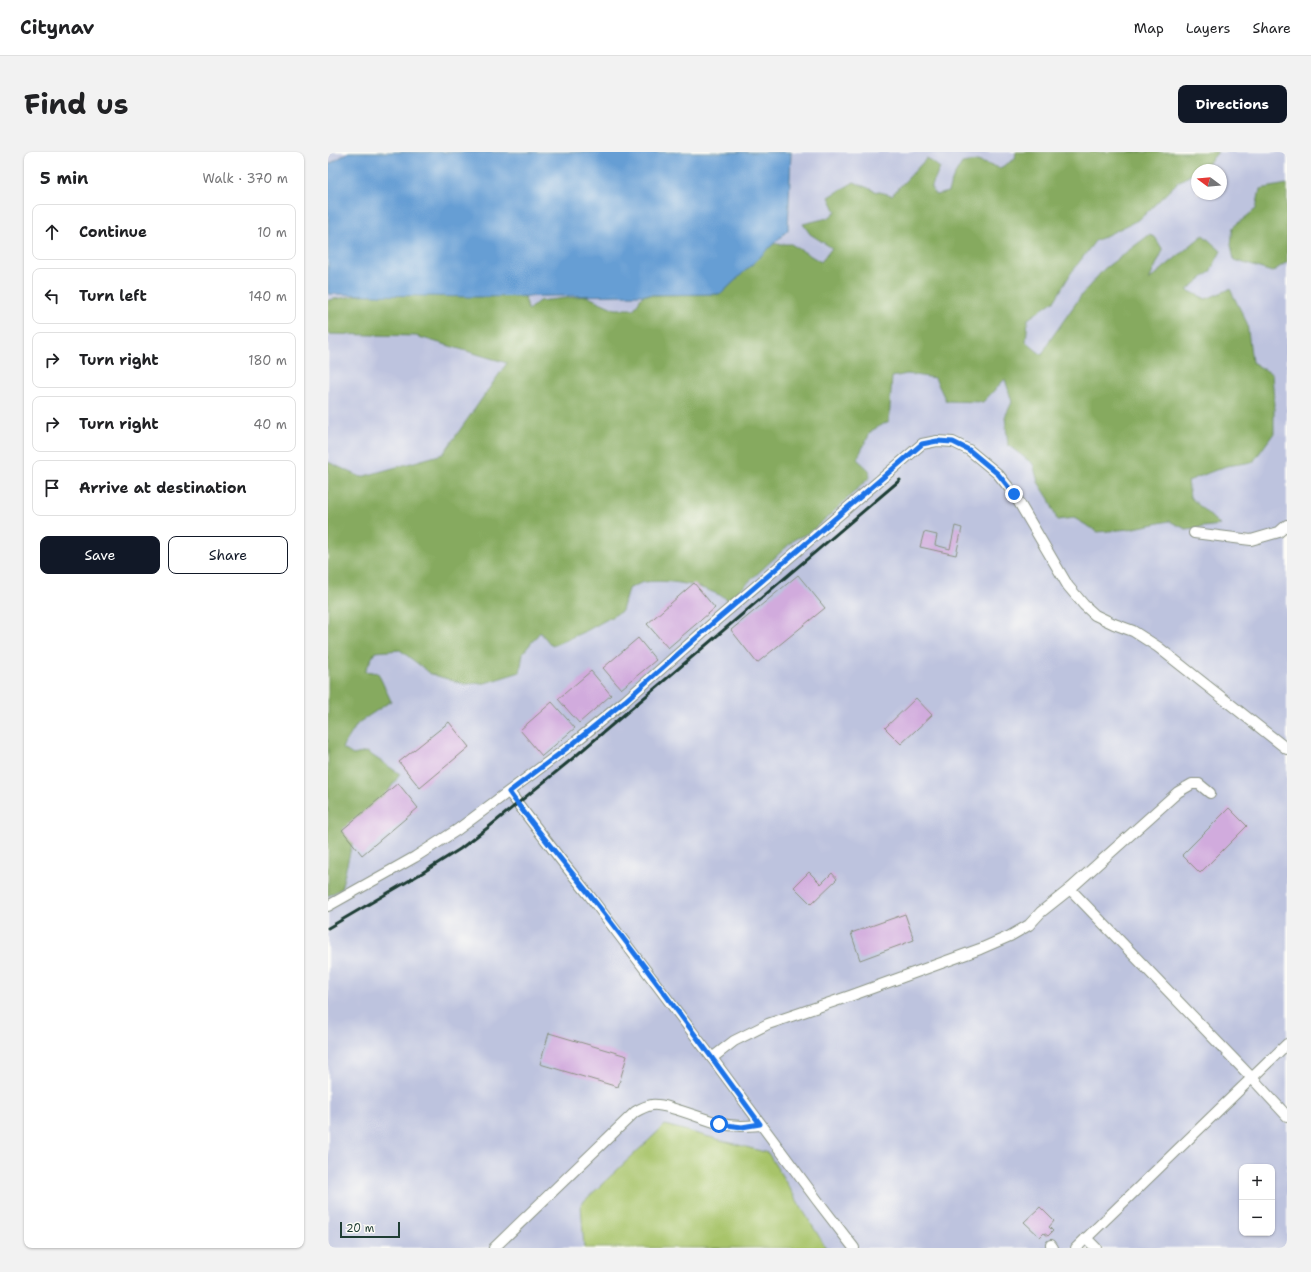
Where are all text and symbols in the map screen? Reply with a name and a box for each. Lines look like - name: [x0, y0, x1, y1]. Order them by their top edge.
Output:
- text: Citynav: [20, 15, 94, 40]
- text: Map: [1134, 19, 1164, 37]
- text: Layers: [1186, 19, 1230, 37]
- text: Share: [1252, 19, 1291, 37]
- text: Find us: [24, 85, 129, 123]
- button: Directions: [1178, 85, 1287, 123]
- north arrow: [1191, 164, 1227, 200]
- text: 5 min: [40, 167, 88, 189]
- text: Walk · 370 m: [203, 170, 288, 187]
- icon: ahead: [41, 221, 63, 243]
- text: Continue: [79, 222, 147, 242]
- text: 10 m: [257, 224, 287, 241]
- icon: left: [41, 285, 63, 307]
- text: Turn left: [79, 286, 147, 306]
- text: 140 m: [248, 288, 287, 305]
- icon: right: [41, 349, 63, 371]
- text: Turn right: [79, 350, 159, 370]
- text: 180 m: [248, 352, 287, 369]
- icon: right: [41, 413, 63, 435]
- text: Turn right: [79, 414, 159, 434]
- text: 40 m: [253, 416, 287, 433]
- icon: arrive: [41, 477, 63, 499]
- text: Arrive at destination: [79, 478, 247, 498]
- route end: [1005, 485, 1023, 503]
- button: Save: [40, 536, 160, 574]
- button: Share: [168, 536, 288, 574]
- route start: [710, 1115, 728, 1133]
- map controls: [1239, 1164, 1275, 1236]
- button: +: [1239, 1164, 1275, 1200]
- button: −: [1239, 1200, 1275, 1236]
- scale bar: [340, 1220, 400, 1239]
- text: 20 m: [346, 1221, 374, 1236]

